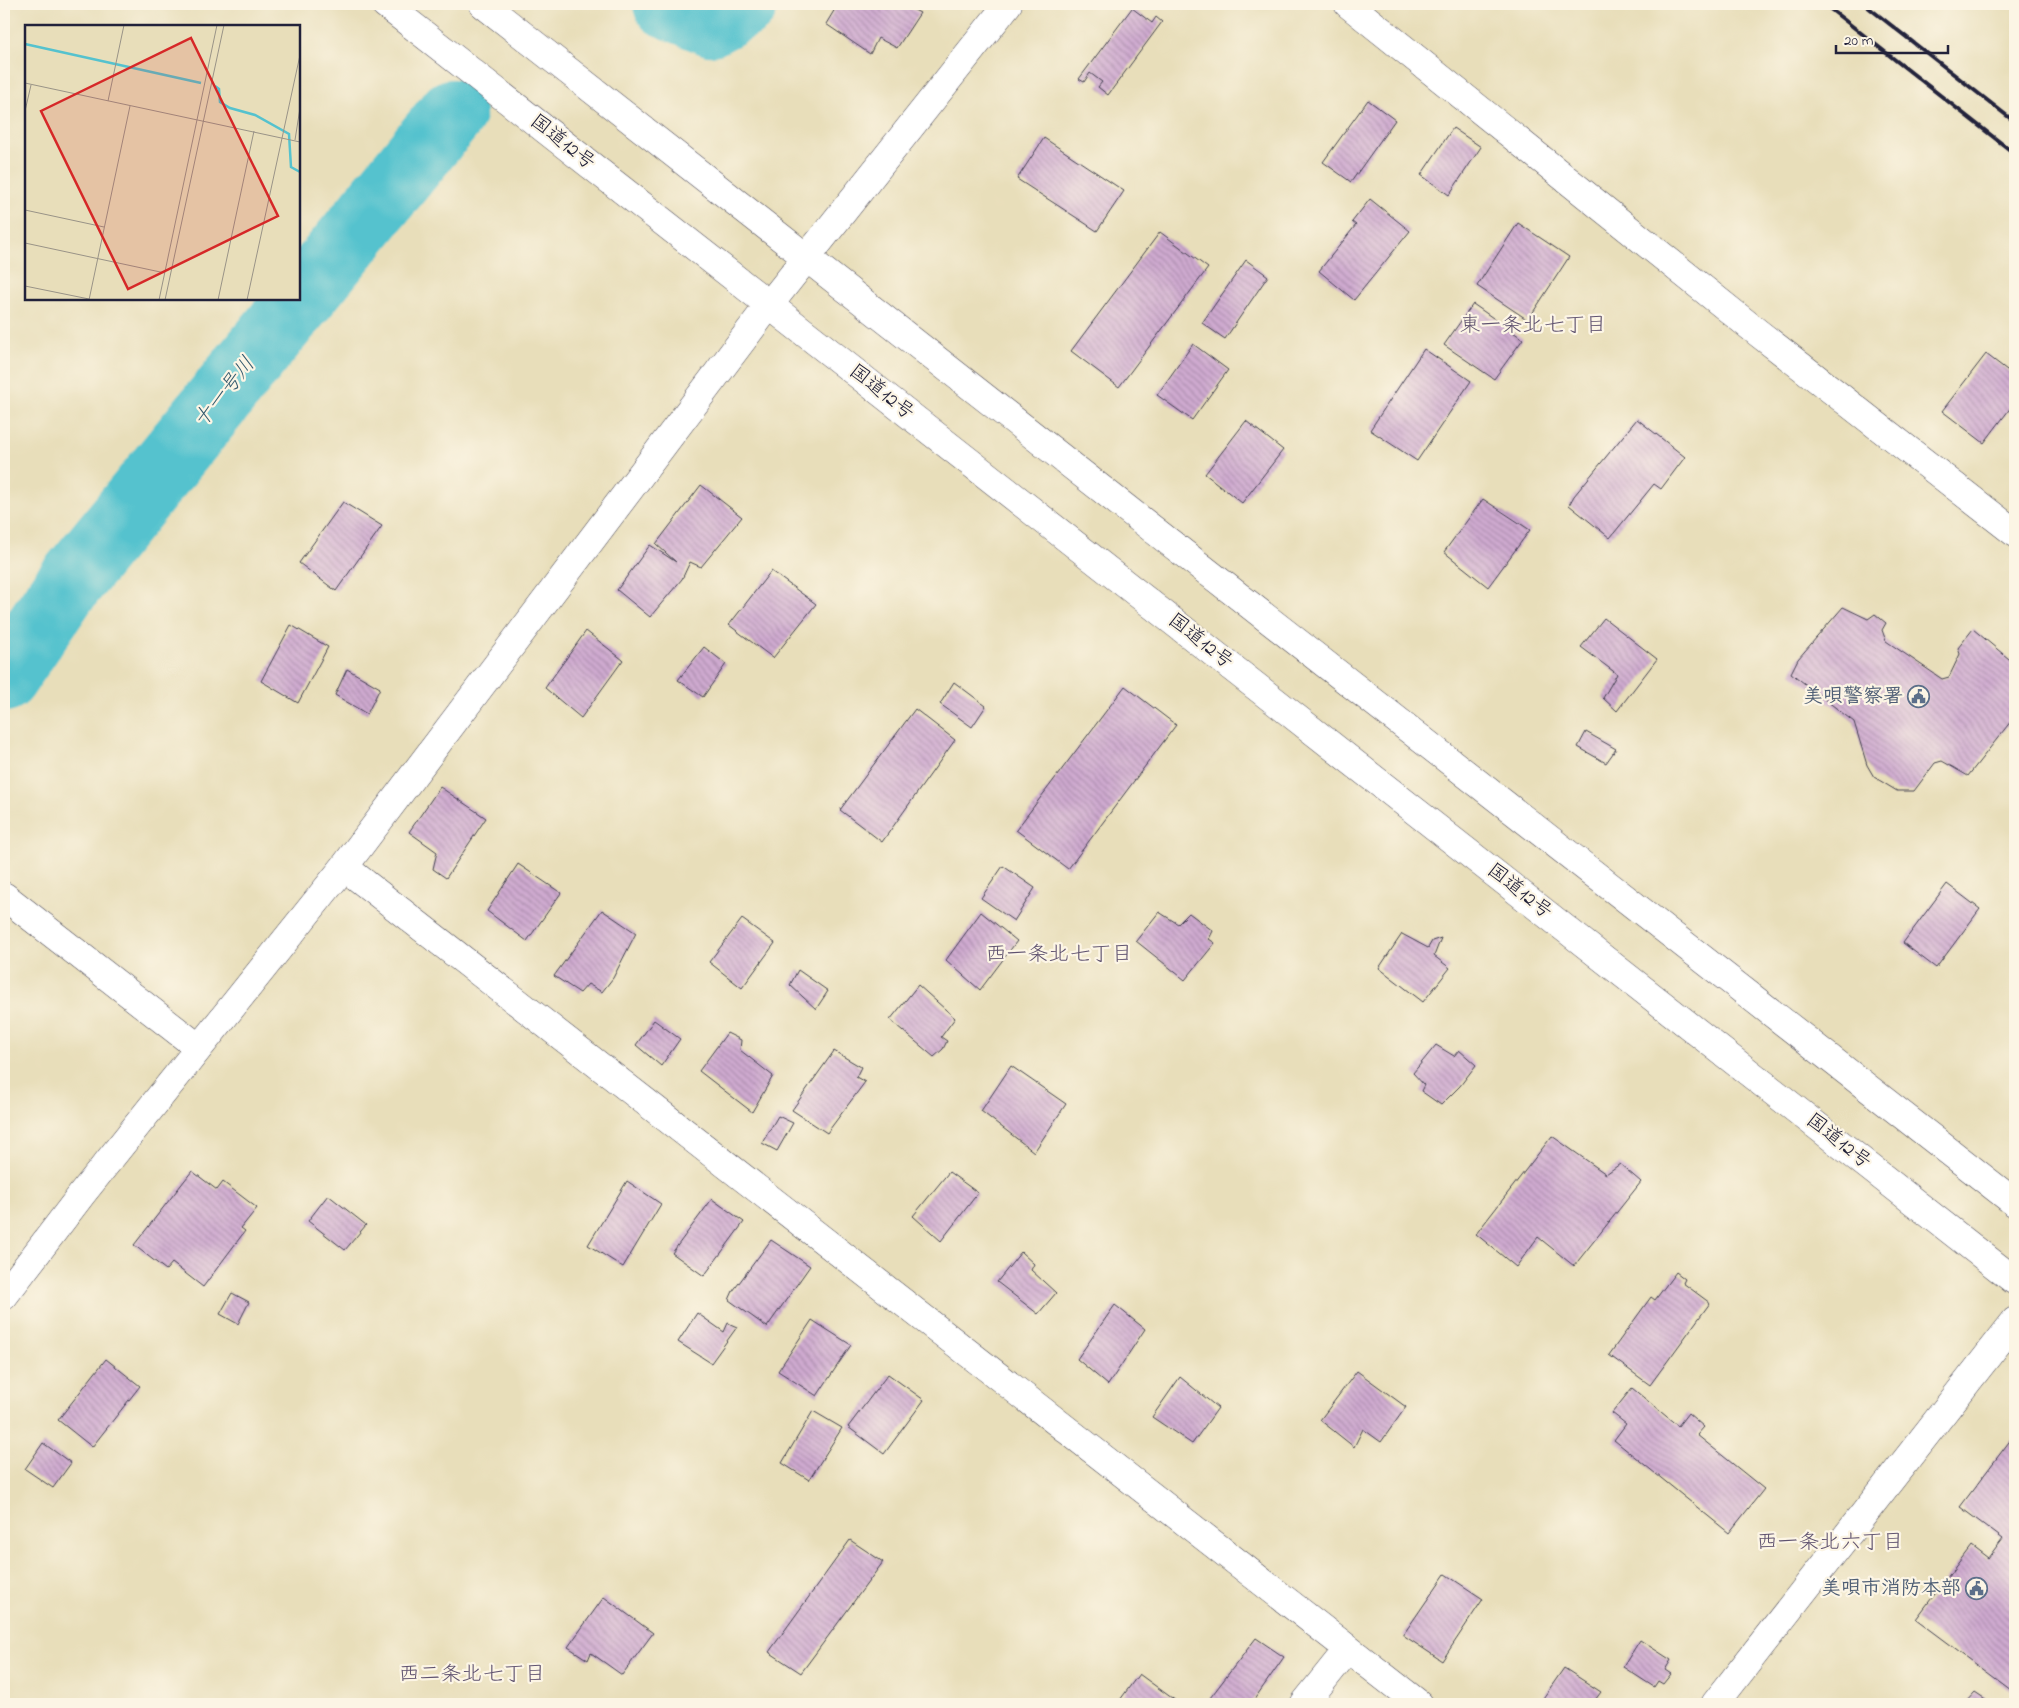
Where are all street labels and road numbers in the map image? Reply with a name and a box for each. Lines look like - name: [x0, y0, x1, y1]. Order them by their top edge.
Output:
- street label: 国道12号: [523, 108, 601, 178]
- street label: 国道12号: [842, 358, 920, 428]
- street label: 国道12号: [1161, 607, 1239, 677]
- street label: 国道12号: [1480, 857, 1558, 927]
- street label: 国道12号: [1799, 1107, 1877, 1177]

